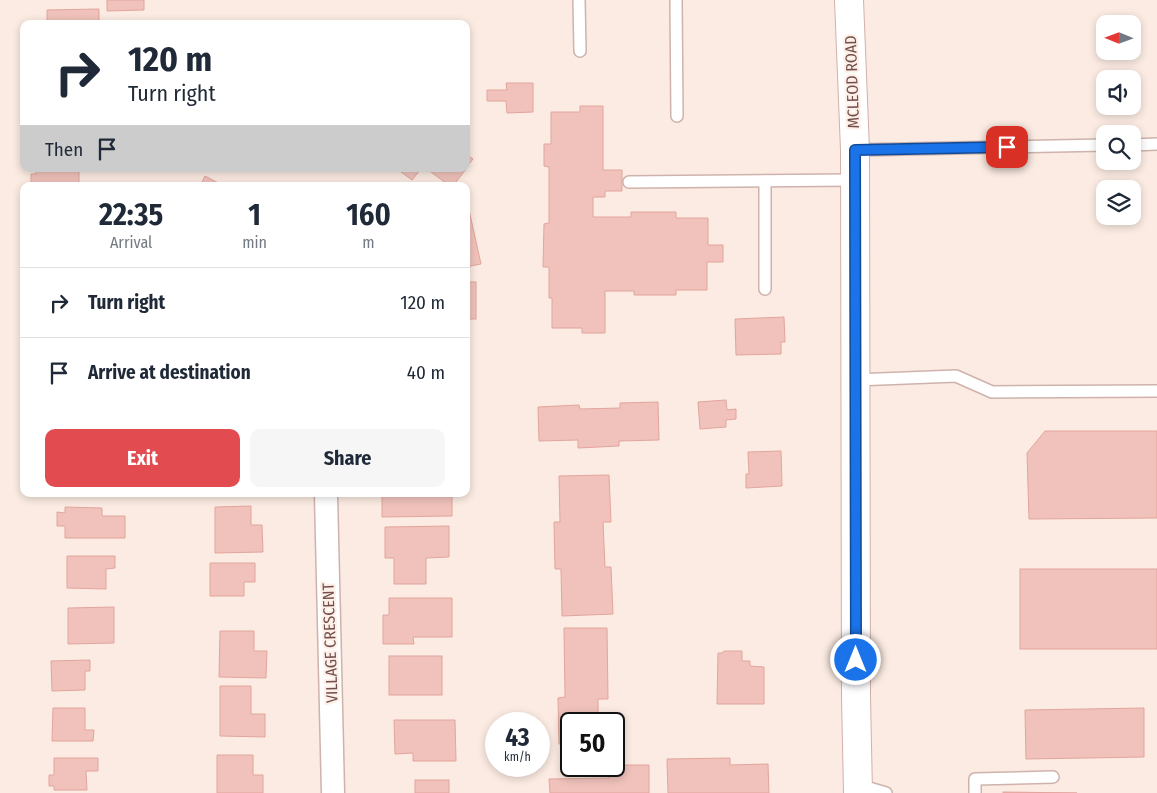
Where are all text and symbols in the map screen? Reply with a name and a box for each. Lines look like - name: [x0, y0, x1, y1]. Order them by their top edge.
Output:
- north arrow: [1096, 15, 1141, 60]
- map controls: [1096, 15, 1141, 225]
- street label: MCLEOD ROAD: [841, 35, 863, 129]
- text: 120 m: [128, 38, 212, 80]
- icon: right: [45, 40, 110, 105]
- button: sound: [1096, 70, 1141, 115]
- text: Turn right: [128, 80, 216, 107]
- button: search: [1096, 125, 1141, 170]
- pin: [986, 126, 1028, 168]
- icon: arrive: [993, 133, 1021, 161]
- icon: arrive: [93, 135, 121, 163]
- text: Then: [45, 138, 83, 161]
- button: layers: [1096, 180, 1141, 225]
- text: 22:35: [99, 197, 163, 233]
- text: 1: [248, 197, 261, 233]
- text: 160: [346, 197, 391, 233]
- text: Arrival: [110, 233, 152, 252]
- text: min: [242, 233, 267, 252]
- text: m: [362, 233, 375, 252]
- icon: right: [45, 289, 73, 317]
- text: Turn right: [88, 291, 165, 314]
- text: 120 m: [400, 291, 445, 314]
- icon: arrive: [45, 359, 73, 387]
- text: Arrive at destination: [88, 361, 251, 384]
- text: 40 m: [407, 361, 445, 384]
- button: Exit: [45, 429, 240, 487]
- button: Share: [250, 429, 445, 487]
- street label: VILLAGE CRESCENT: [318, 582, 342, 703]
- position arrow: [829, 633, 881, 685]
- speed limit sign: 50: [560, 712, 625, 777]
- text: 43: [505, 723, 530, 753]
- text: km/h: [504, 750, 531, 764]

